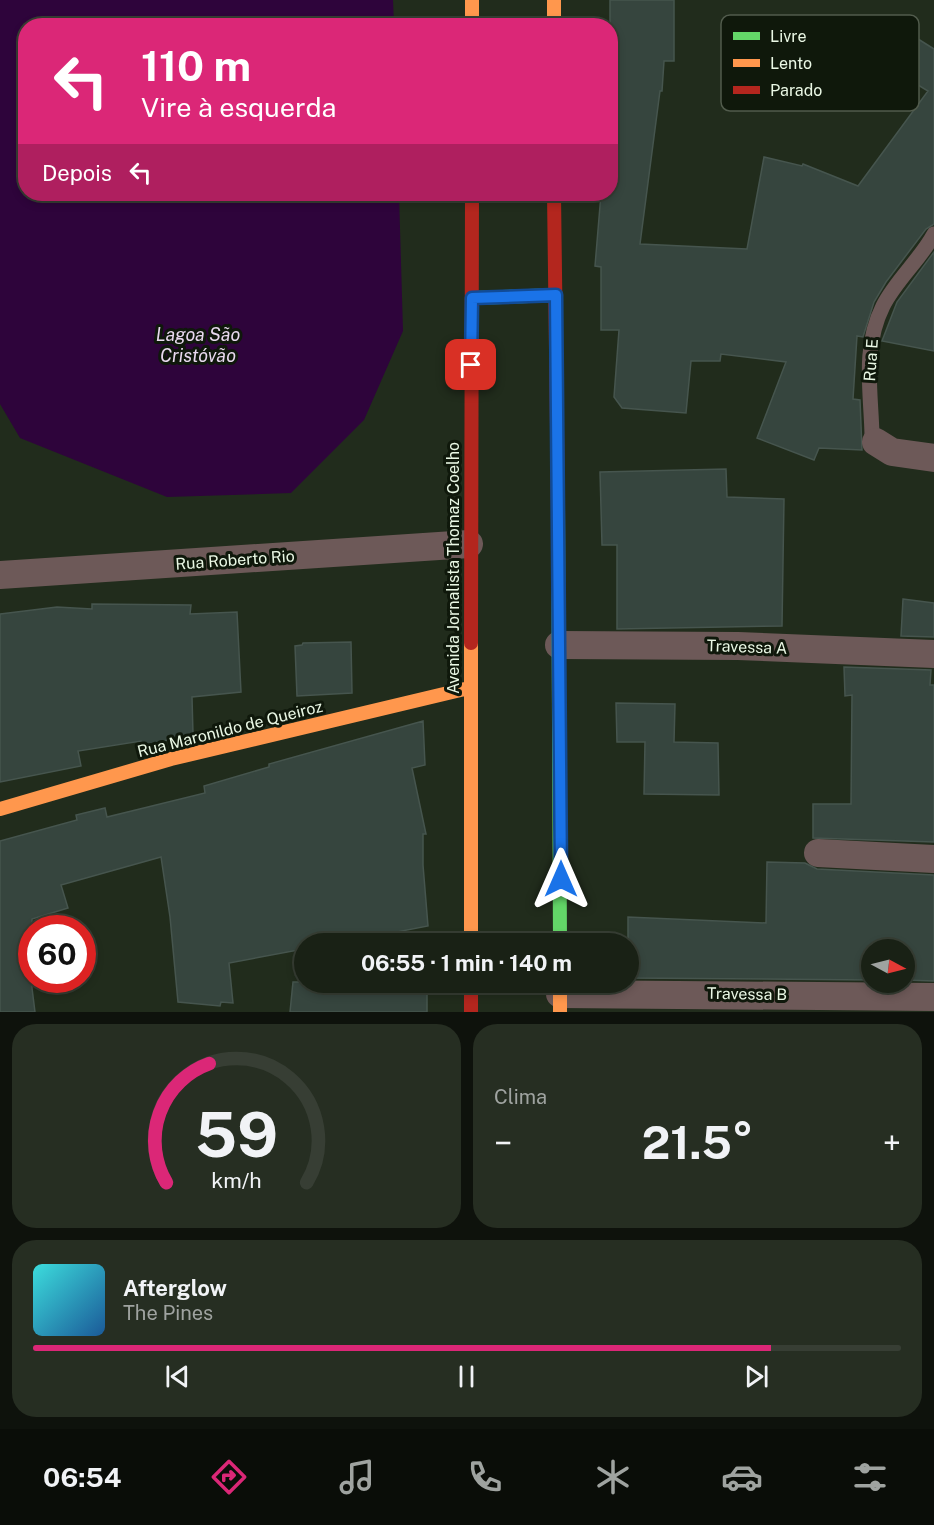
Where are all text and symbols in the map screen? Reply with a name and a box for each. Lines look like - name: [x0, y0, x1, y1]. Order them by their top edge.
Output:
- legend: [721, 15, 919, 111]
- text: Livre: [770, 27, 806, 46]
- text: 110 m: [141, 41, 251, 90]
- icon: left: [42, 42, 120, 120]
- text: Lento: [770, 54, 812, 73]
- text: Parado: [770, 81, 822, 100]
- text: Vire à esquerda: [141, 91, 336, 123]
- icon: left: [124, 156, 157, 189]
- text: Depois: [42, 160, 112, 186]
- water label: Lagoa São Cristóvão: [156, 324, 241, 366]
- street label: Rua E: [860, 338, 882, 382]
- pin: [445, 339, 496, 390]
- icon: arrive: [454, 348, 487, 381]
- street label: Avenida Jornalista Thomaz Coelho: [444, 442, 463, 694]
- street label: Rua Roberto Rio: [175, 546, 295, 574]
- street label: Travessa A: [706, 636, 788, 658]
- street label: Rua Maronildo de Queiroz: [135, 697, 325, 761]
- position arrow: [529, 847, 593, 911]
- speed limit sign: 60: [18, 915, 96, 993]
- north arrow: [861, 939, 915, 993]
- map controls: [861, 939, 915, 993]
- text: 06:55 · 1 min · 140 m: [361, 950, 572, 976]
- street label: Travessa B: [707, 984, 787, 1004]
- text: Clima: [494, 1085, 547, 1109]
- text: 59: [195, 1098, 278, 1171]
- text: 21.5°: [642, 1116, 753, 1169]
- text: −: [494, 1124, 512, 1162]
- text: +: [883, 1124, 901, 1162]
- text: km/h: [211, 1168, 262, 1193]
- text: Afterglow: [123, 1275, 227, 1301]
- text: The Pines: [123, 1301, 213, 1325]
- icon: previous: [161, 1360, 194, 1393]
- icon: pause: [450, 1360, 483, 1393]
- icon: next: [740, 1360, 773, 1393]
- icon: directions: [208, 1456, 250, 1498]
- icon: music: [336, 1456, 378, 1498]
- icon: phone: [464, 1456, 506, 1498]
- icon: climate: [592, 1456, 634, 1498]
- icon: car: [721, 1456, 763, 1498]
- icon: filters: [849, 1456, 891, 1498]
- text: 06:54: [43, 1461, 121, 1493]

